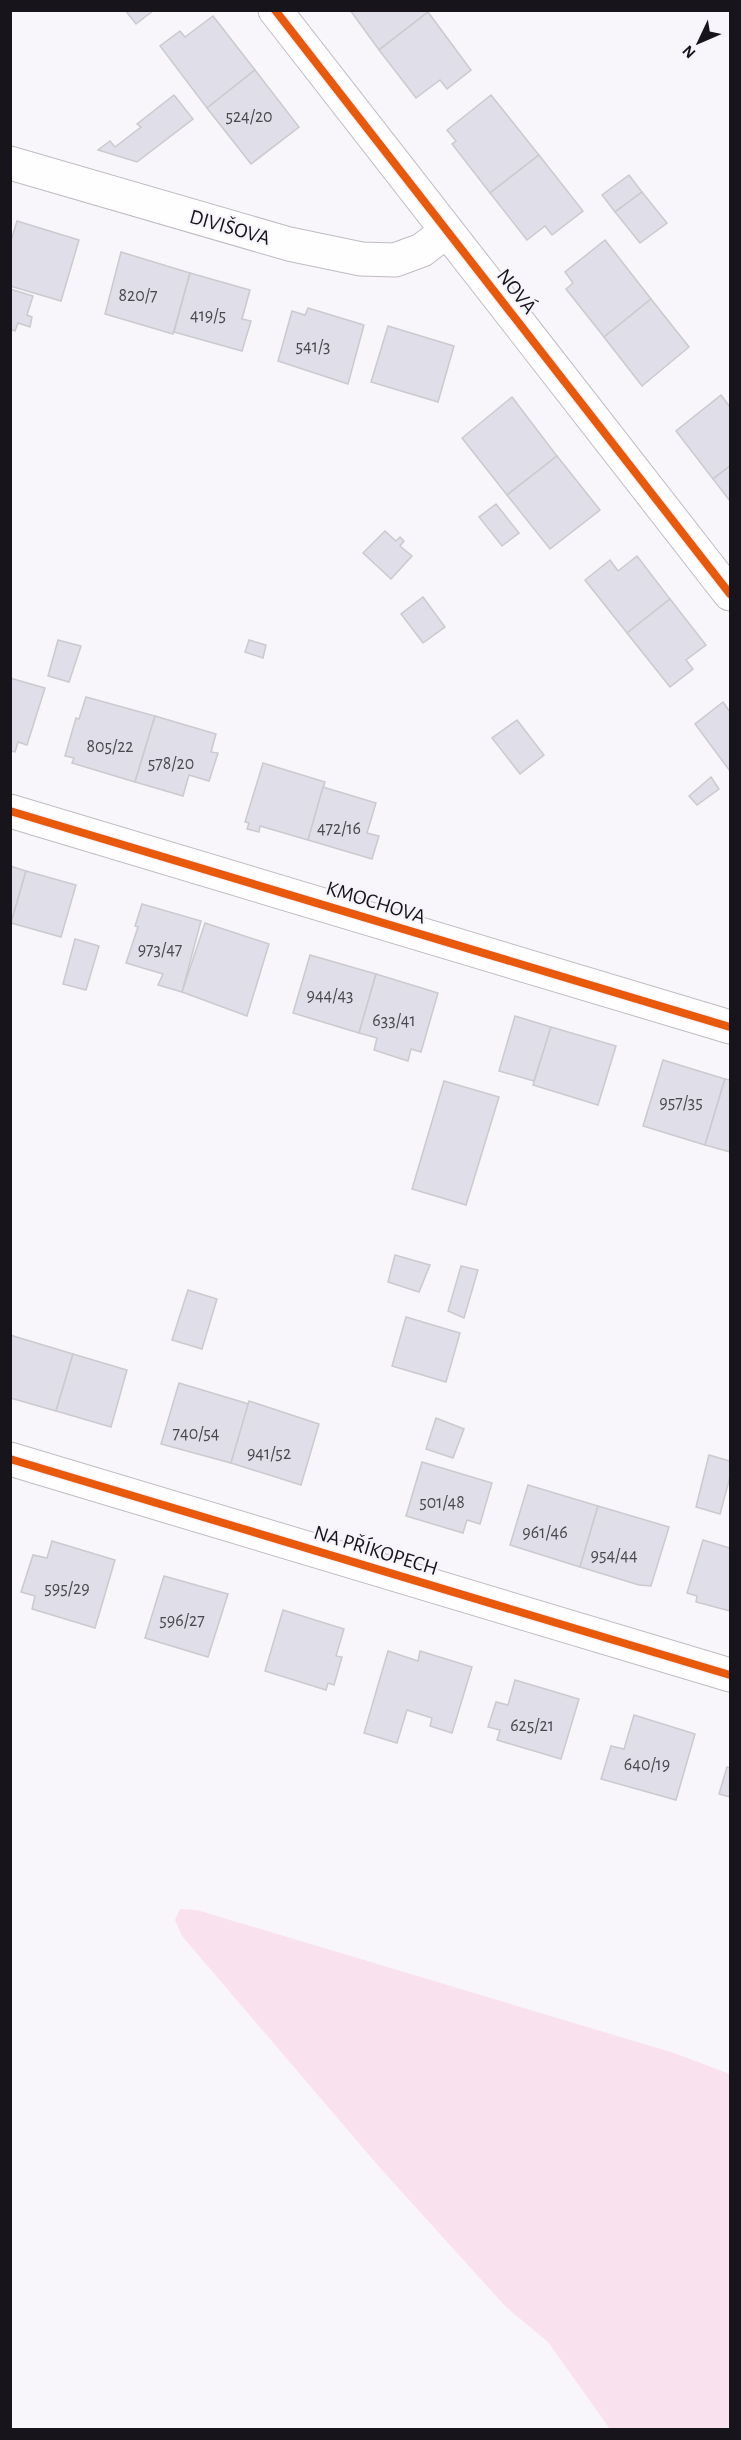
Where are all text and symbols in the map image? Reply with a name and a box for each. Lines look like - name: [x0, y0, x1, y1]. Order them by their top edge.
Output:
- north arrow: [669, 12, 729, 72]
- text: N: [679, 42, 699, 61]
- house number: 524/20: [225, 108, 273, 126]
- street label: DIVIŠOVA: [187, 204, 273, 249]
- street label: NOVÁ: [493, 264, 542, 318]
- house number: 820/7: [119, 287, 157, 305]
- house number: 419/5: [190, 307, 226, 325]
- house number: 541/3: [296, 338, 330, 356]
- house number: 805/22: [86, 738, 134, 756]
- house number: 578/20: [148, 755, 194, 773]
- house number: 472/16: [317, 820, 361, 838]
- street label: KMOCHOVA: [324, 877, 428, 928]
- house number: 973/47: [138, 941, 182, 959]
- house number: 944/43: [306, 987, 354, 1005]
- house number: 633/41: [372, 1012, 416, 1030]
- house number: 957/35: [659, 1094, 703, 1112]
- house number: 740/54: [172, 1425, 220, 1443]
- house number: 941/52: [247, 1445, 291, 1463]
- house number: 501/48: [419, 1494, 465, 1512]
- street label: NA PŘÍKOPECH: [311, 1520, 441, 1579]
- house number: 961/46: [522, 1524, 568, 1542]
- house number: 954/44: [590, 1547, 638, 1565]
- house number: 595/29: [44, 1580, 90, 1598]
- house number: 596/27: [159, 1612, 205, 1630]
- house number: 625/21: [510, 1717, 554, 1735]
- house number: 640/19: [624, 1756, 670, 1774]

